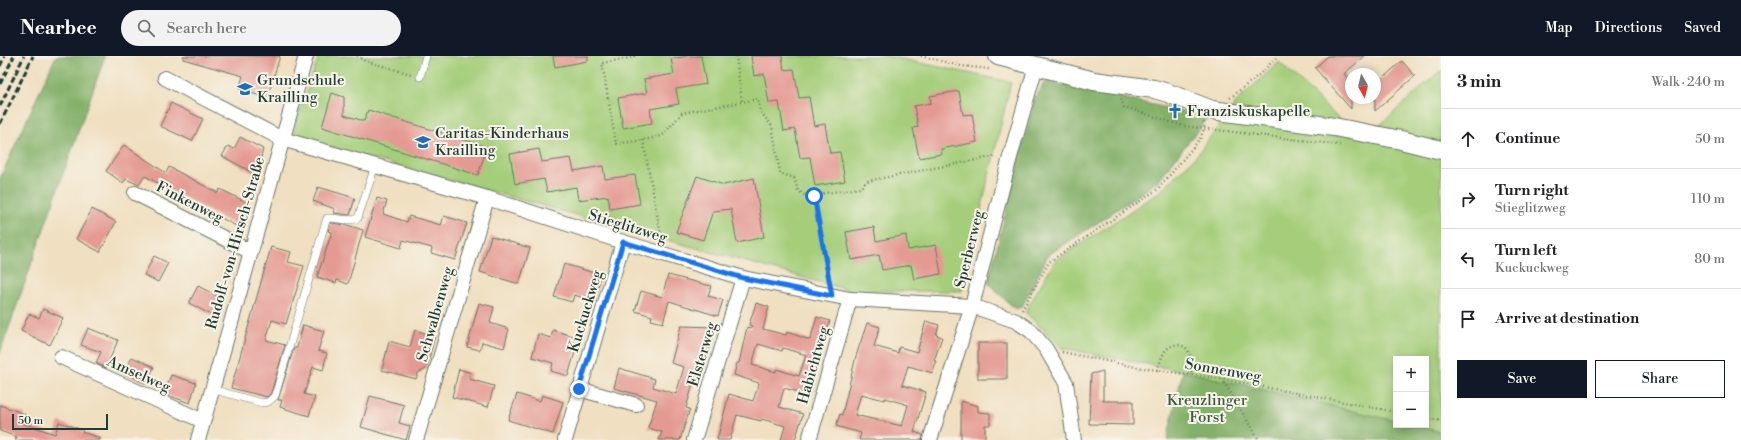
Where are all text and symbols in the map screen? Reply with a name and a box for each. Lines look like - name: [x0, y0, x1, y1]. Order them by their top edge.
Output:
- search box: [121, 10, 401, 46]
- text: Nearbee: [20, 16, 97, 40]
- icon: search: [135, 17, 157, 39]
- text: Search here: [167, 19, 247, 38]
- text: Map: [1545, 19, 1573, 37]
- text: Directions: [1595, 19, 1662, 37]
- text: Saved: [1684, 19, 1721, 37]
- north arrow: [1345, 68, 1381, 104]
- place label: Grundschule Krailling: [257, 71, 345, 107]
- text: 3 min: [1457, 71, 1501, 93]
- text: Walk · 240 m: [1651, 74, 1725, 90]
- school or university icon: Grundschule Krailling: [236, 80, 254, 98]
- church icon: Franziskuskapelle: [1166, 102, 1184, 120]
- place label: Franziskuskapelle: [1187, 102, 1310, 121]
- place label: Caritas-Kinderhaus Krailling: [435, 124, 569, 160]
- icon: ahead: [1457, 128, 1479, 150]
- text: Continue: [1495, 129, 1560, 148]
- text: 50 m: [1695, 131, 1725, 147]
- school or university icon: Caritas-Kinderhaus Krailling: [414, 133, 432, 151]
- street label: Rudolf-von-Hirsch-Straße: [202, 155, 269, 332]
- street label: Finkenweg: [153, 177, 227, 228]
- text: Turn right: [1495, 181, 1569, 200]
- route start: [805, 187, 823, 205]
- icon: right: [1457, 188, 1479, 210]
- text: 110 m: [1691, 191, 1725, 207]
- text: Stieglitzweg: [1495, 200, 1566, 216]
- street label: Stieglitzweg: [586, 205, 670, 248]
- street label: Sperberweg: [951, 208, 988, 290]
- text: Turn left: [1495, 241, 1557, 260]
- icon: left: [1457, 248, 1479, 270]
- text: 80 m: [1694, 251, 1725, 267]
- text: Kuckuckweg: [1495, 260, 1569, 276]
- street label: Schwalbenweg: [413, 264, 458, 364]
- street label: Kuckuckweg: [564, 267, 607, 355]
- icon: arrive: [1457, 308, 1479, 330]
- text: Arrive at destination: [1495, 309, 1639, 328]
- street label: Elsterweg: [684, 319, 721, 389]
- street label: Habichtweg: [793, 324, 834, 406]
- street label: Amselweg: [103, 352, 174, 397]
- street label: Sonnenweg: [1183, 354, 1263, 387]
- map controls: [1393, 356, 1429, 428]
- button: +: [1393, 356, 1429, 392]
- button: Save: [1457, 360, 1587, 398]
- button: Share: [1595, 360, 1725, 398]
- route end: [570, 380, 588, 398]
- park label: Kreuzlinger Forst: [1167, 391, 1248, 427]
- button: −: [1393, 392, 1429, 428]
- scale bar: [12, 412, 108, 431]
- text: 50 m: [18, 414, 43, 428]

